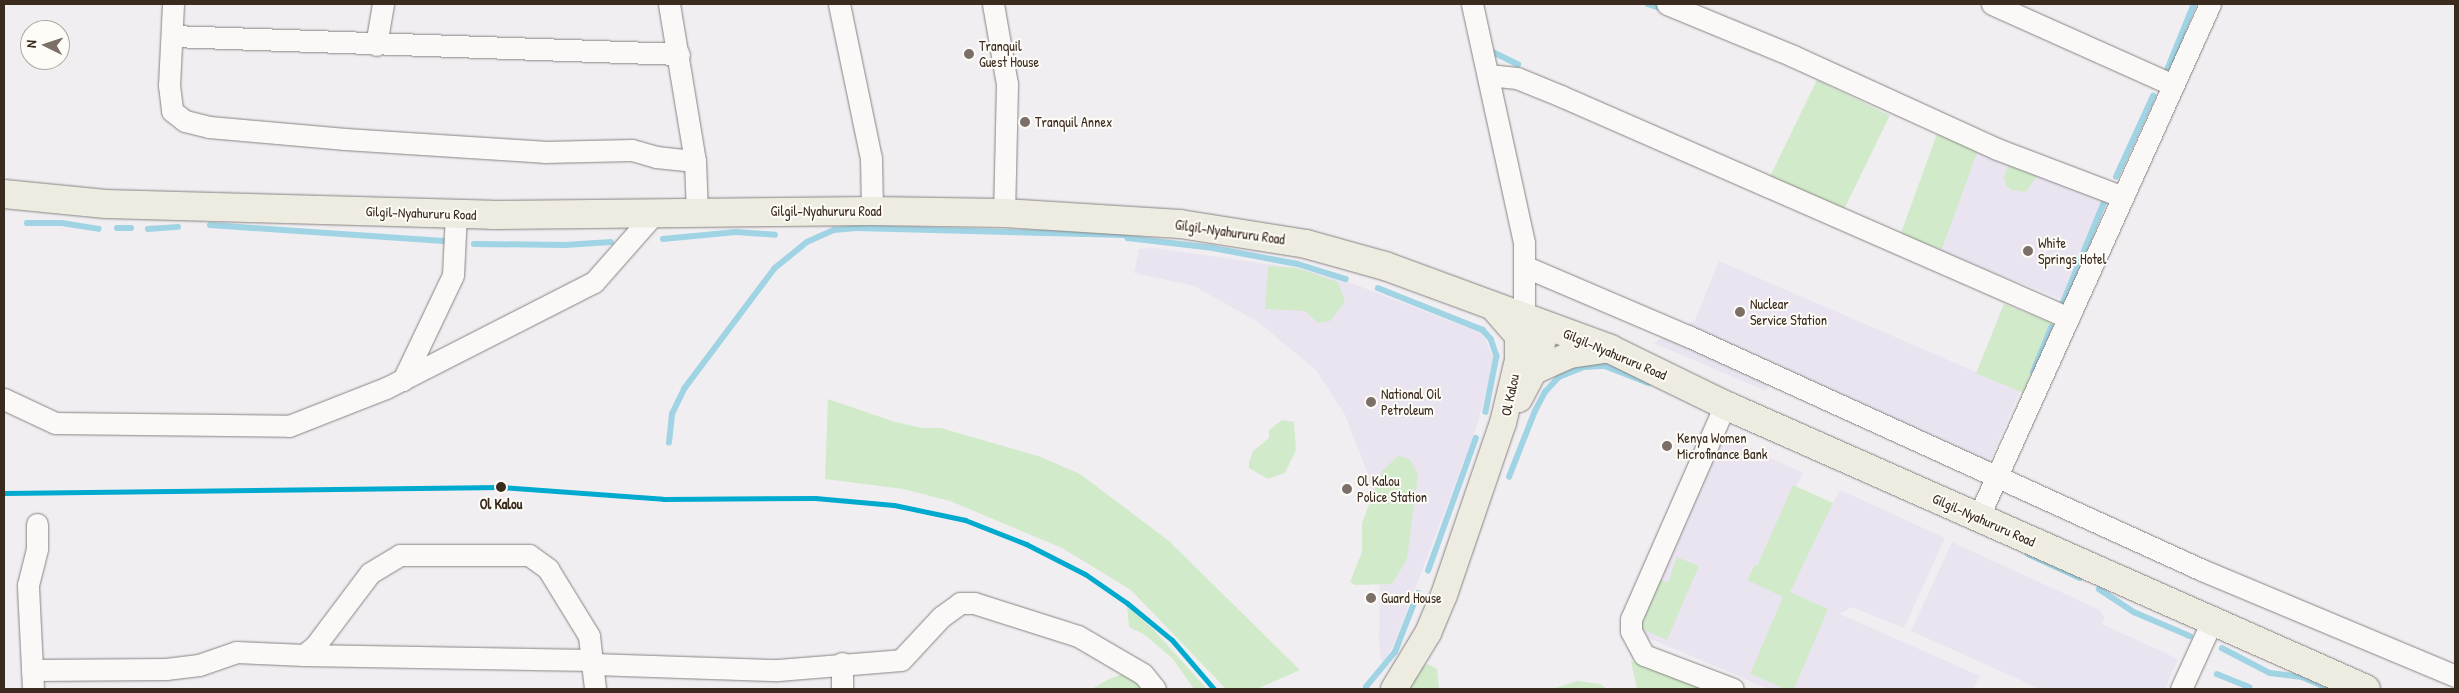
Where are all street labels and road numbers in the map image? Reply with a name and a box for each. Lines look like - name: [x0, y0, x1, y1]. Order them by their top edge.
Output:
- street label: Gilgil-Nyahururu Road: [365, 203, 477, 223]
- street label: Gilgil-Nyahururu Road: [771, 203, 881, 219]
- street label: Gilgil-Nyahururu Road: [1174, 216, 1286, 248]
- street label: Gilgil-Nyahururu Road: [1561, 325, 1669, 383]
- street label: Ol Kalou: [1497, 372, 1523, 418]
- street label: Gilgil-Nyahururu Road: [1930, 490, 2038, 550]

